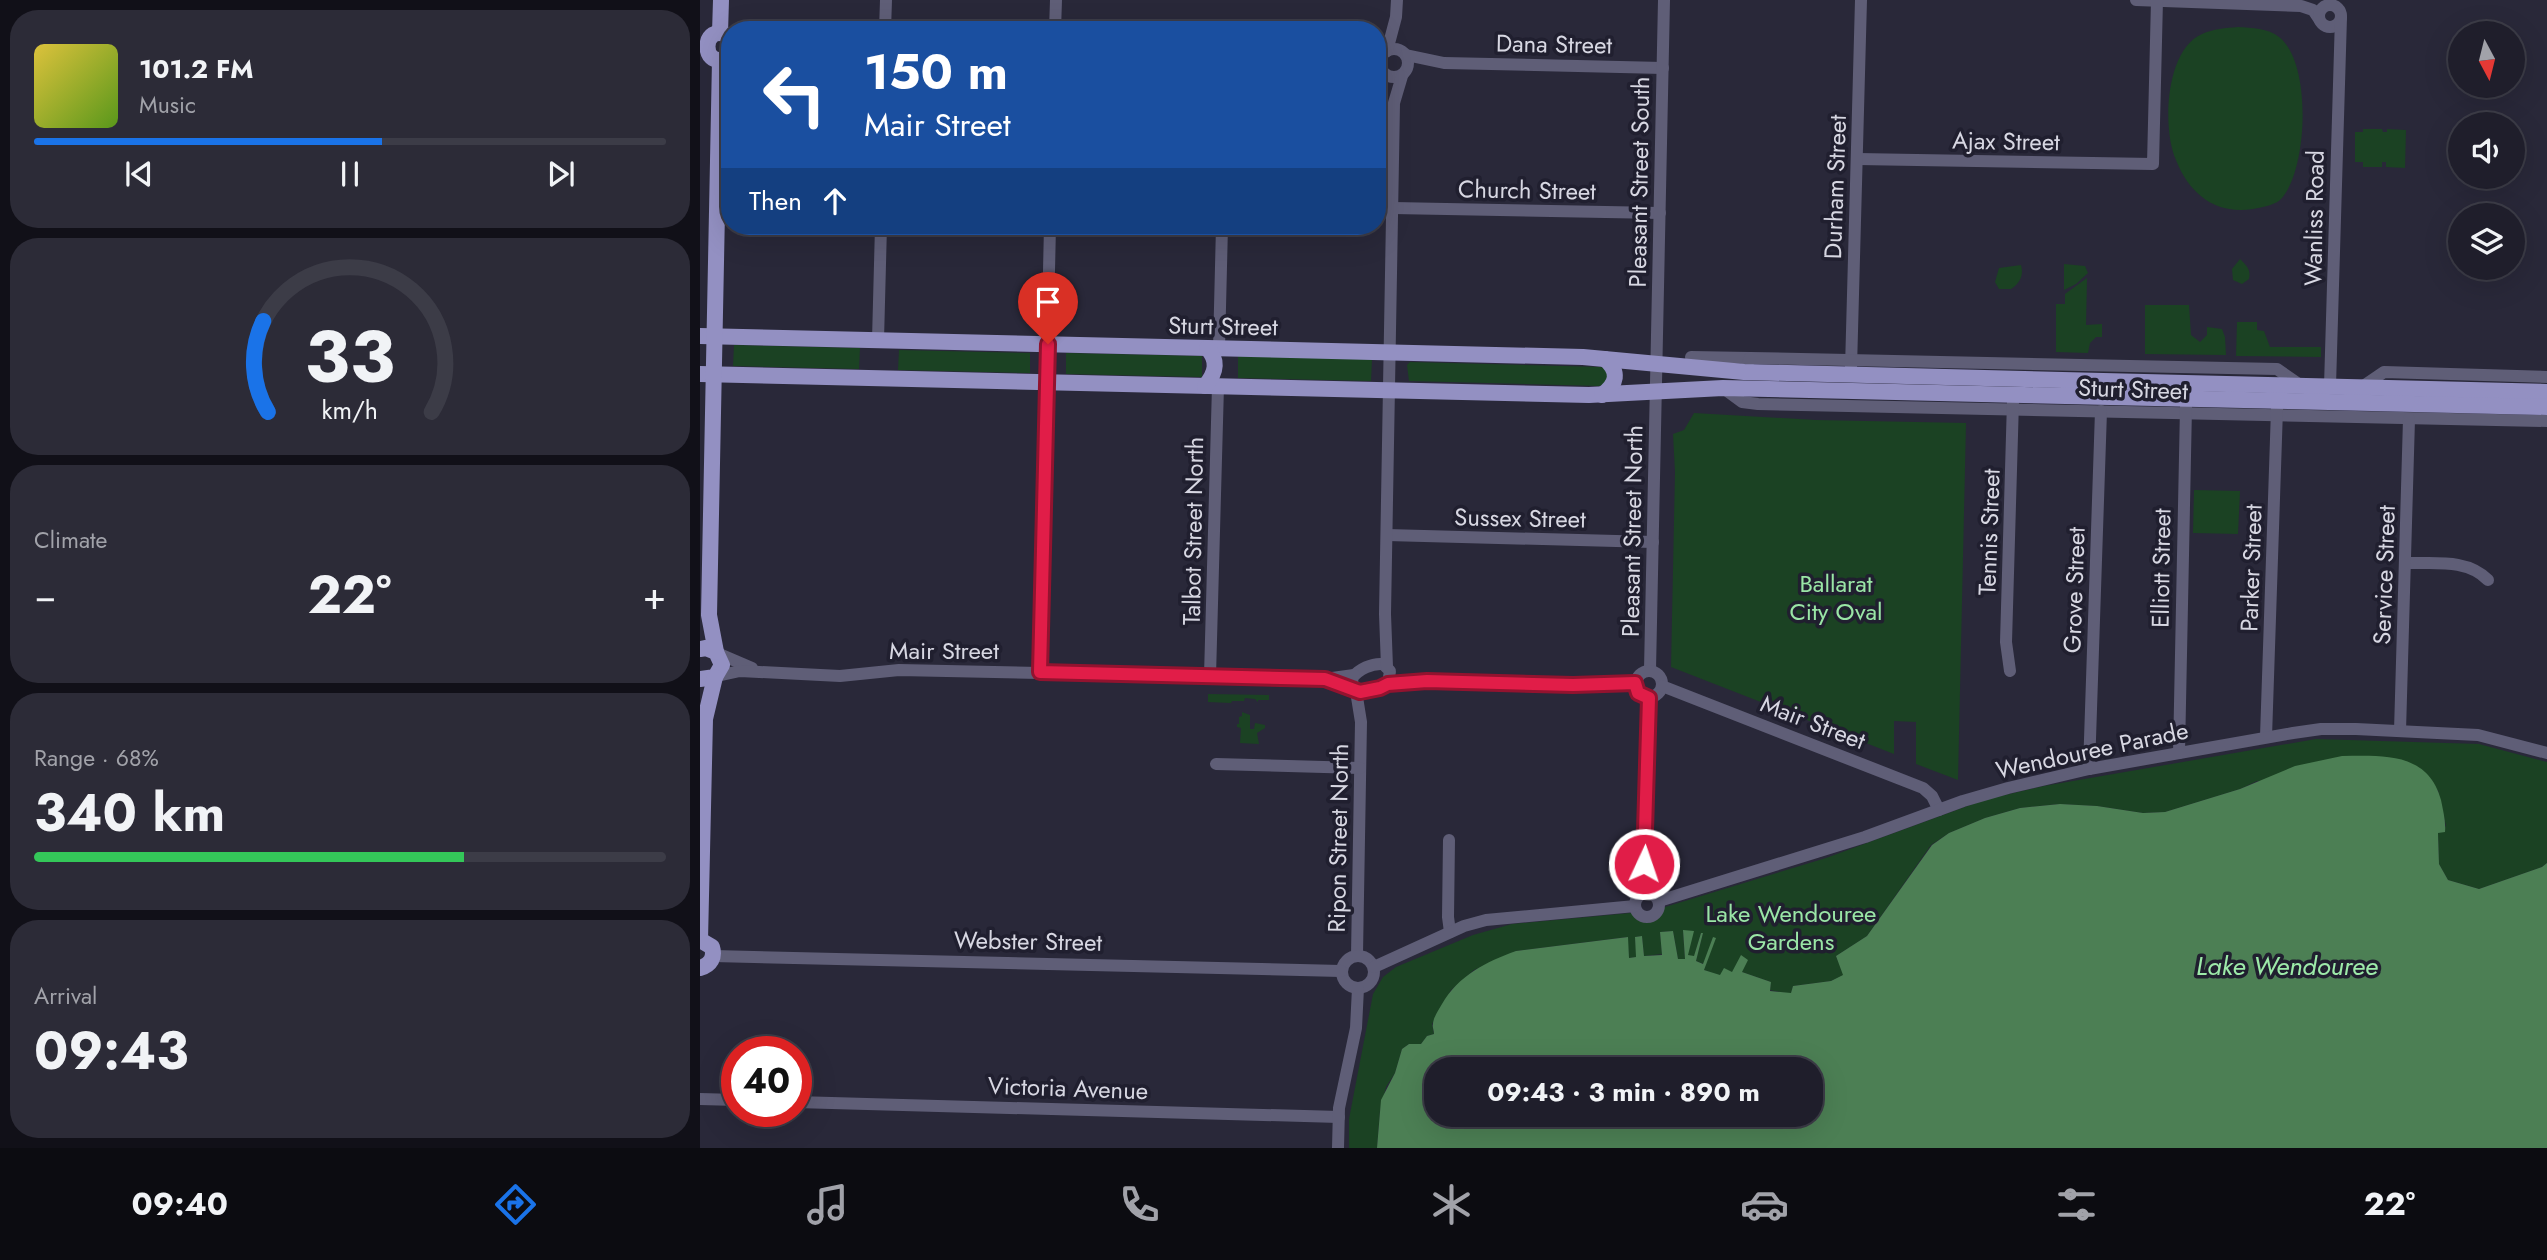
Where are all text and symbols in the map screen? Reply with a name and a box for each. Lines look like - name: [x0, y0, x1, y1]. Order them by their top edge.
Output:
- north arrow: [2448, 21, 2525, 98]
- map controls: [2448, 21, 2525, 280]
- street label: Dana Street: [1495, 25, 1613, 63]
- text: 150 m: [864, 37, 1008, 107]
- icon: left: [749, 49, 840, 140]
- text: 101.2 FM: [139, 50, 253, 88]
- street label: Pleasant Street South: [1620, 76, 1658, 288]
- text: Music: [139, 88, 196, 122]
- text: Mair Street: [864, 102, 1011, 148]
- button: sound: [2448, 112, 2525, 189]
- street label: Durham Street: [1815, 114, 1855, 260]
- street label: Ajax Street: [1952, 123, 2060, 159]
- street label: Wanliss Road: [2295, 150, 2333, 286]
- icon: previous: [120, 155, 158, 193]
- icon: pause: [331, 155, 369, 193]
- icon: next: [542, 155, 580, 193]
- street label: Church Street: [1458, 171, 1597, 209]
- text: Then: [749, 182, 802, 220]
- icon: ahead: [816, 182, 854, 220]
- button: layers: [2448, 203, 2525, 280]
- pin: [1018, 272, 1078, 344]
- icon: arrive: [1029, 283, 1067, 321]
- text: 33: [305, 305, 395, 410]
- street label: Sturt Street: [1168, 308, 1279, 344]
- street label: Sturt Street: [2077, 370, 2189, 408]
- text: km/h: [322, 392, 378, 428]
- street label: Pleasant Street North: [1613, 425, 1651, 637]
- street label: Talbot Street North: [1174, 437, 1212, 625]
- street label: Tennis Street: [1969, 468, 2009, 596]
- street label: Sussex Street: [1454, 499, 1586, 537]
- street label: Parker Street: [2231, 503, 2271, 632]
- street label: Service Street: [2364, 504, 2404, 645]
- street label: Elliott Street: [2142, 508, 2180, 628]
- text: Climate: [34, 523, 107, 557]
- street label: Grove Street: [2054, 526, 2094, 654]
- text: 22°: [308, 557, 391, 633]
- park label: Ballarat City Oval: [1789, 566, 1883, 629]
- text: −: [34, 568, 56, 623]
- text: +: [643, 568, 666, 623]
- street label: Mair Street: [889, 633, 999, 668]
- street label: Mair Street: [1755, 686, 1871, 758]
- street label: Wendouree Parade: [1993, 713, 2191, 787]
- text: Range · 68%: [34, 741, 159, 775]
- street label: Ripon Street North: [1319, 743, 1357, 933]
- text: 340 km: [34, 775, 225, 851]
- position arrow: [1607, 827, 1681, 901]
- park label: Lake Wendouree Gardens: [1706, 896, 1876, 959]
- street label: Webster Street: [954, 922, 1103, 960]
- water label: Lake Wendouree: [2196, 947, 2378, 985]
- text: Arrival: [34, 979, 97, 1013]
- text: 09:43: [34, 1013, 189, 1089]
- speed limit sign: 40: [721, 1036, 812, 1127]
- street label: Victoria Avenue: [987, 1068, 1149, 1108]
- text: 09:43 · 3 min · 890 m: [1487, 1073, 1760, 1111]
- icon: directions: [491, 1180, 540, 1229]
- icon: music: [803, 1180, 852, 1229]
- icon: phone: [1115, 1180, 1164, 1229]
- icon: climate: [1427, 1180, 1476, 1229]
- icon: car: [1740, 1180, 1789, 1229]
- icon: filters: [2052, 1180, 2101, 1229]
- text: 09:40: [132, 1181, 228, 1227]
- text: 22°: [2364, 1181, 2415, 1227]

